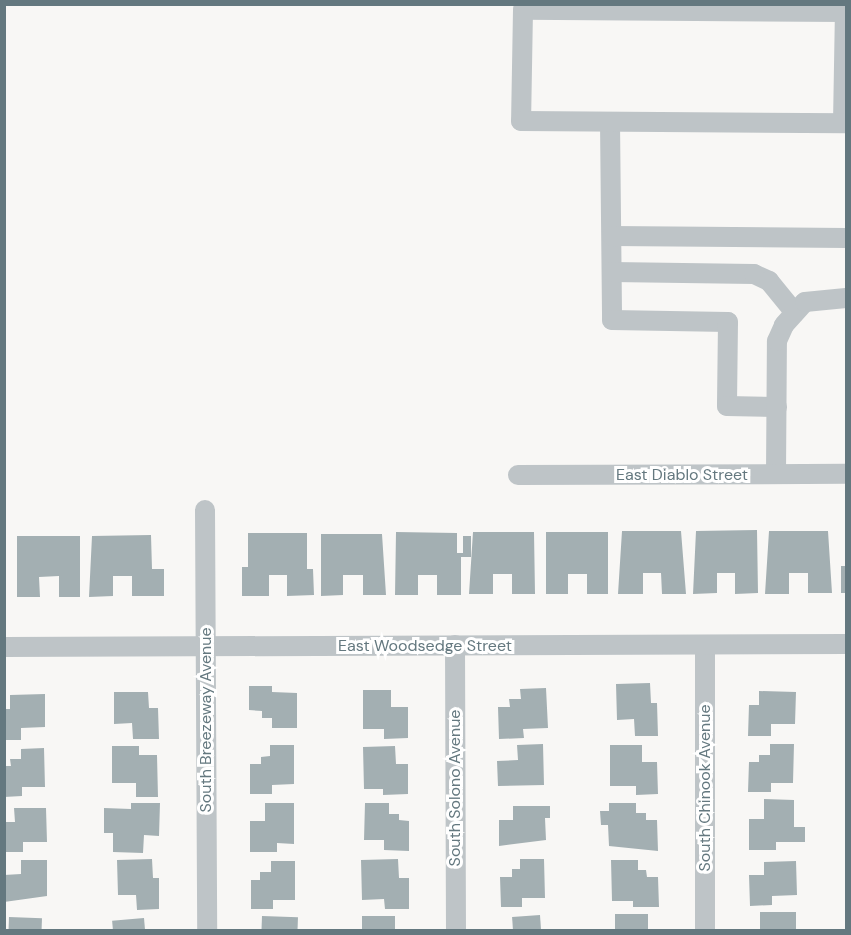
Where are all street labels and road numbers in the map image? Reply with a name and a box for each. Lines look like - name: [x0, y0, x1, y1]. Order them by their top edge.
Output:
- street label: East Diablo Street: [616, 465, 748, 485]
- street label: South Breezeway Avenue: [196, 627, 216, 813]
- street label: East Woodsedge Street: [338, 636, 512, 656]
- street label: South Chinook Avenue: [695, 704, 715, 872]
- street label: South Solono Avenue: [445, 710, 465, 866]

